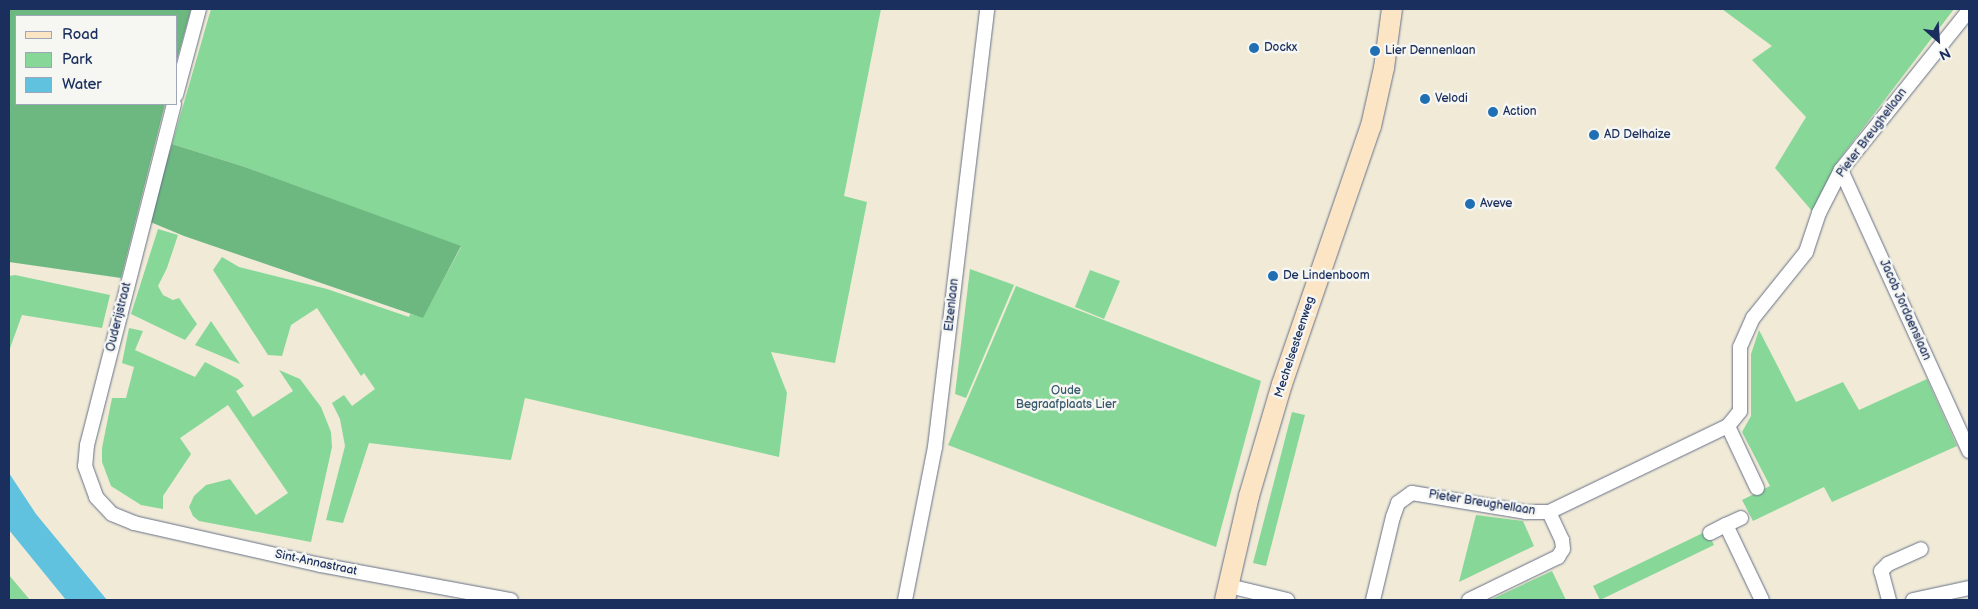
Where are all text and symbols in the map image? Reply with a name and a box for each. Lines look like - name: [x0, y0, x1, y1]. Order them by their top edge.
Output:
- legend: [15, 15, 178, 105]
- north arrow: [1913, 15, 1963, 65]
- text: Road: [62, 25, 98, 44]
- place label: Dockx: [1264, 41, 1297, 55]
- marker: Dockx: [1248, 42, 1260, 54]
- place label: Lier Dennenlaan: [1385, 44, 1475, 58]
- text: N: [1936, 44, 1953, 64]
- marker: Lier Dennenlaan: [1369, 45, 1381, 57]
- text: Park: [62, 50, 92, 69]
- text: Water: [62, 75, 102, 94]
- street label: Pieter Breughellaan: [1834, 86, 1910, 180]
- place label: Velodi: [1435, 92, 1468, 106]
- marker: Velodi: [1419, 93, 1431, 105]
- place label: Action: [1503, 105, 1537, 119]
- marker: Action: [1487, 106, 1499, 118]
- place label: AD Delhaize: [1604, 128, 1671, 142]
- marker: AD Delhaize: [1588, 129, 1600, 141]
- place label: Aveve: [1480, 197, 1512, 211]
- marker: Aveve: [1464, 198, 1476, 210]
- street label: Jacob Jordaenslaan: [1876, 257, 1934, 363]
- place label: De Lindenboom: [1283, 269, 1370, 283]
- marker: De Lindenboom: [1267, 270, 1279, 282]
- street label: Elzenlaan: [942, 278, 962, 332]
- street label: Ouderijstraat: [103, 281, 135, 353]
- street label: Mechelsesteenweg: [1272, 295, 1318, 399]
- park label: Oude Begraafplaats Lier: [1016, 384, 1116, 412]
- street label: Pieter Breughellaan: [1428, 487, 1536, 519]
- street label: Sint-Annastraat: [274, 547, 358, 579]

